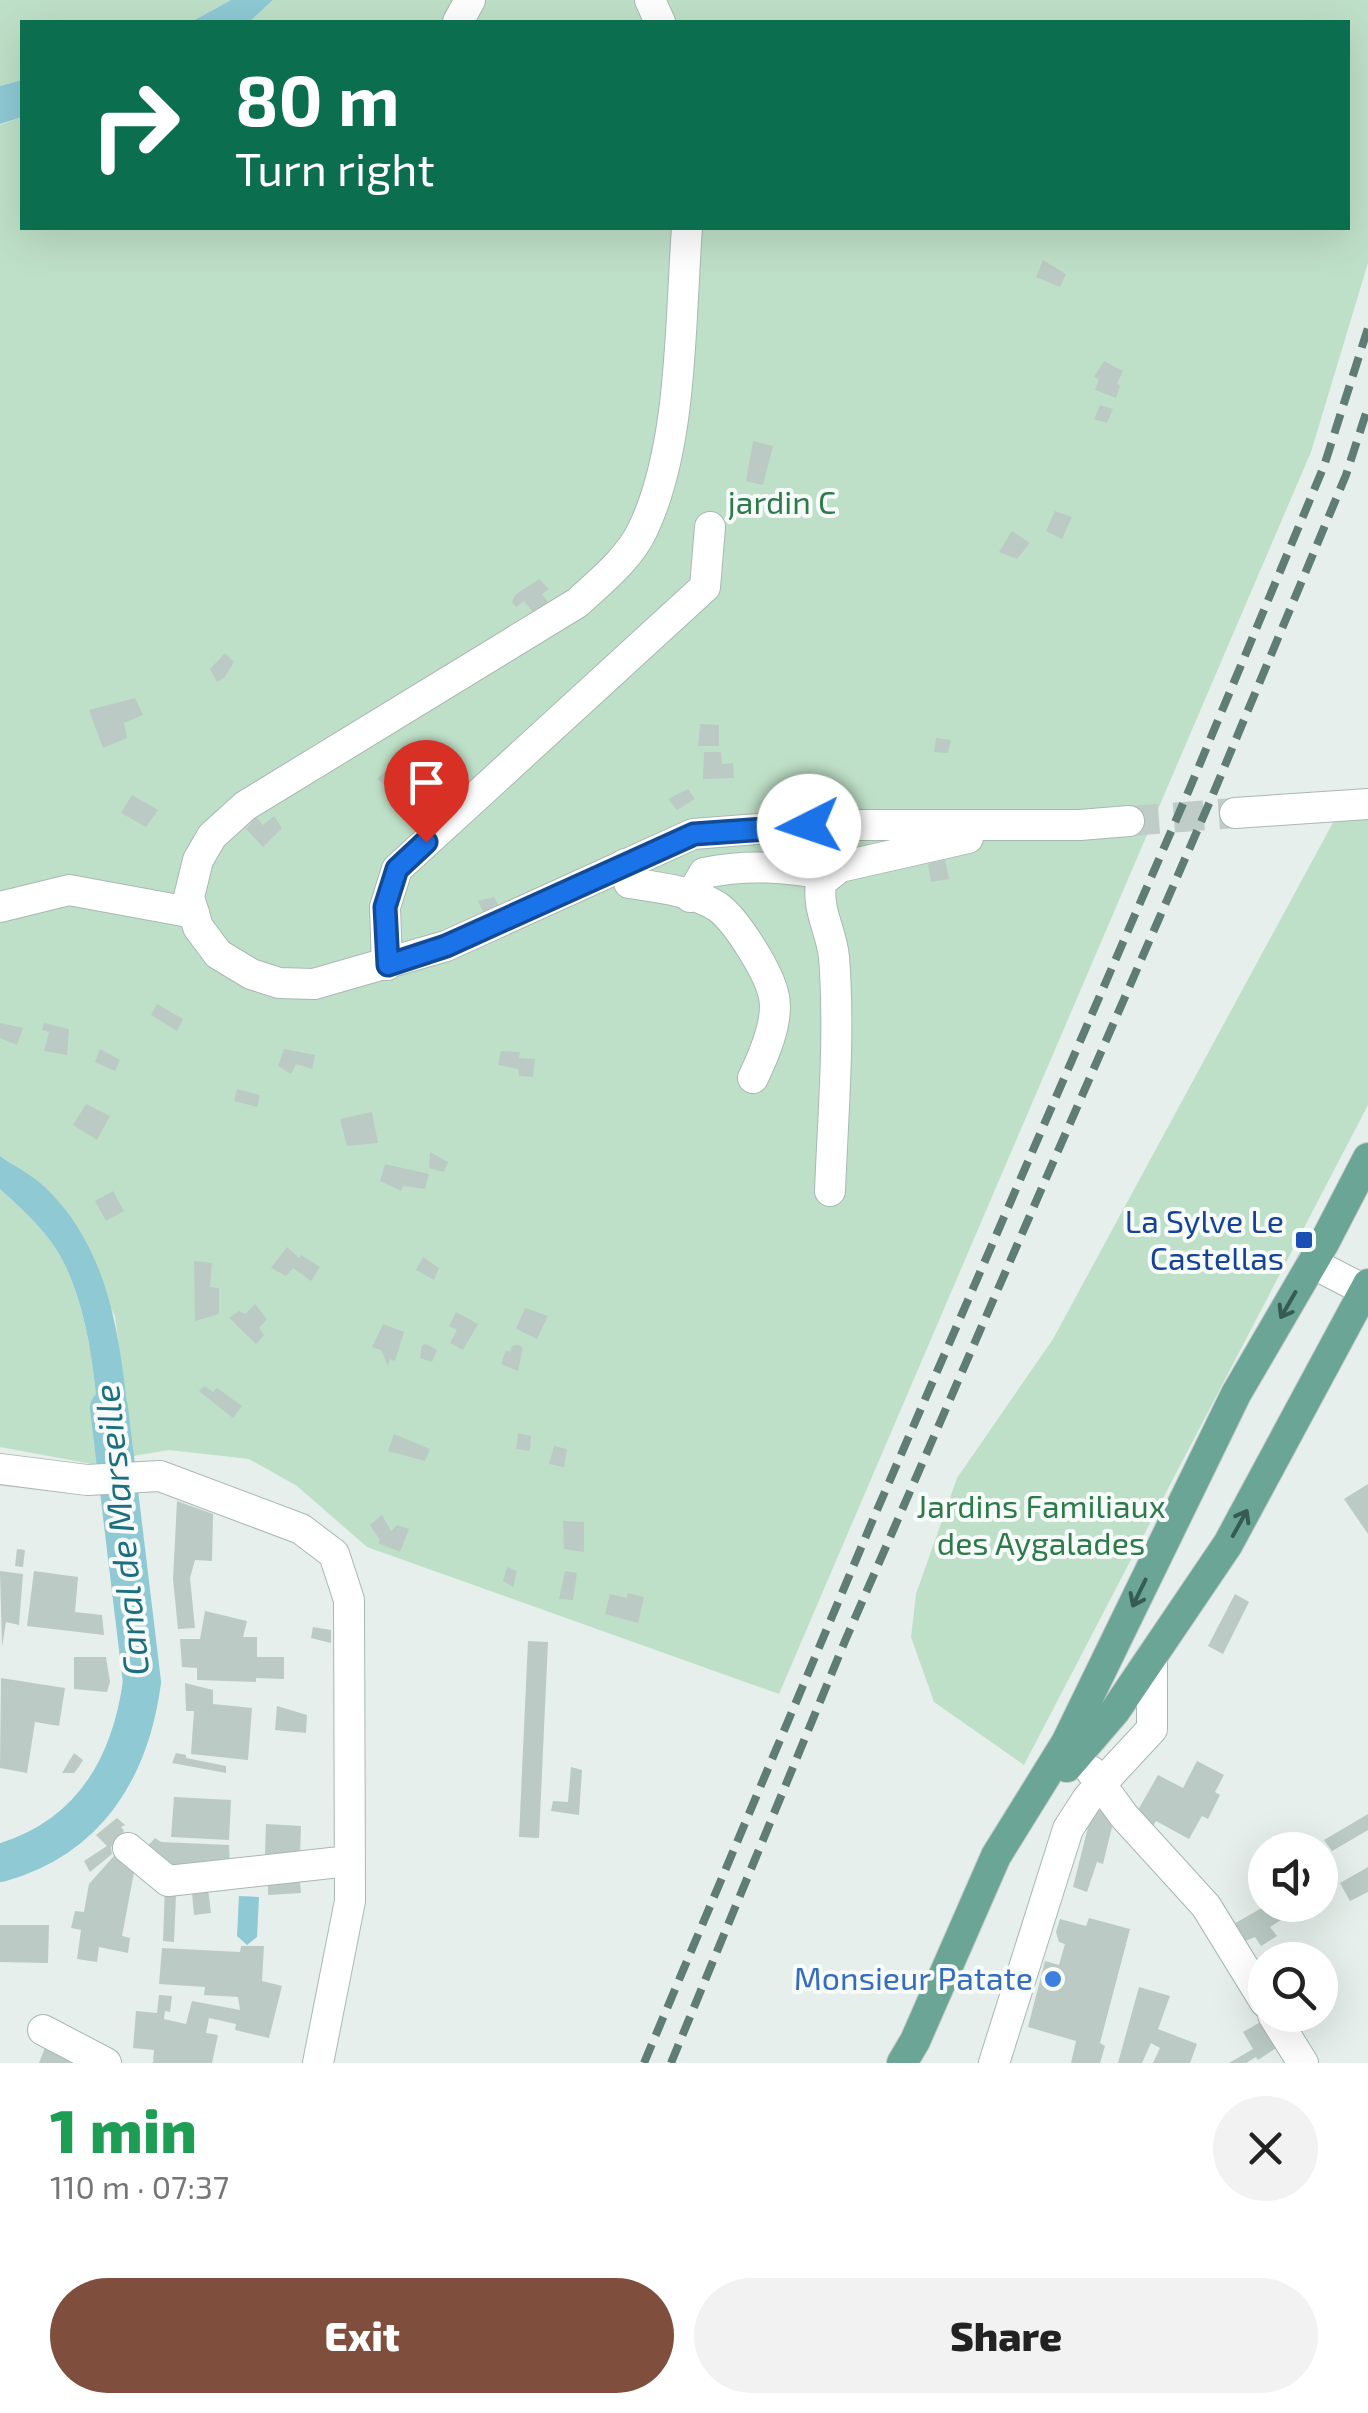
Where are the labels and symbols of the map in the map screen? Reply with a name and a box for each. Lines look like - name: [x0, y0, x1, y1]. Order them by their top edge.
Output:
- park label: jardin C: [728, 482, 836, 521]
- pin: [384, 740, 469, 843]
- position arrow: [757, 774, 861, 878]
- place label: La Sylve Le Castellas: [1125, 1201, 1284, 1276]
- marker: La Sylve Le Castellas: [1293, 1229, 1315, 1251]
- one-way arrow: [1278, 1290, 1298, 1318]
- water label: Canal de Marseille: [84, 1382, 156, 1678]
- park label: Jardins Familiaux des Aygalades: [916, 1486, 1166, 1561]
- one-way arrow: [1230, 1509, 1250, 1539]
- one-way arrow: [1129, 1578, 1148, 1608]
- place label: Monsieur Patate: [794, 1958, 1033, 1996]
- marker: Monsieur Patate: [1042, 1968, 1064, 1990]

